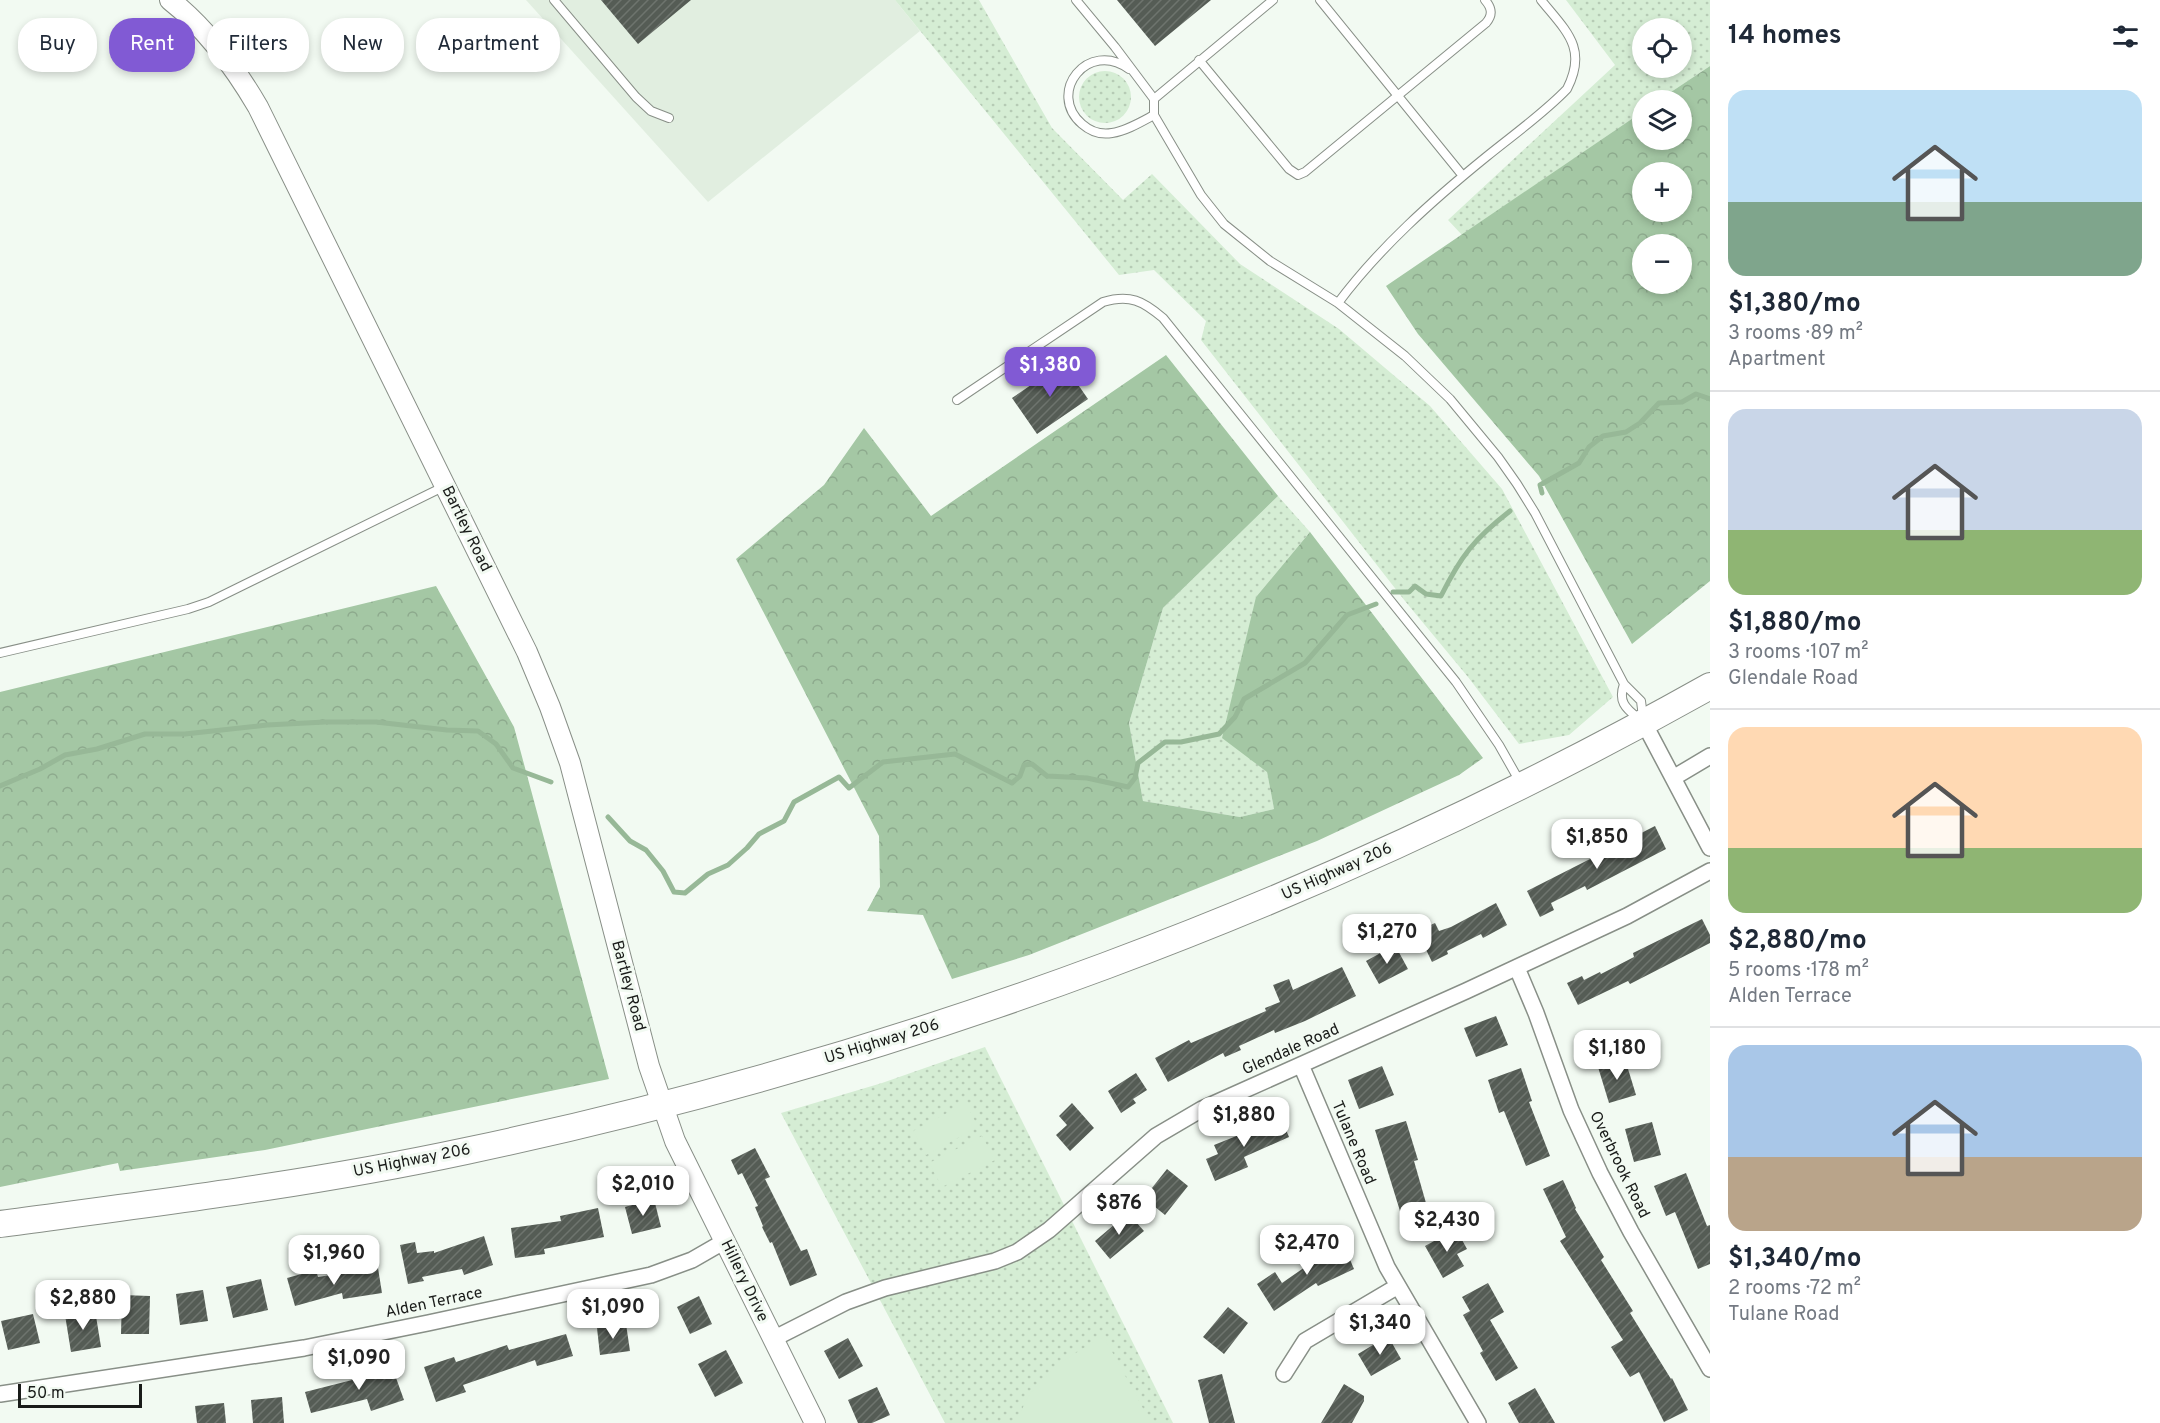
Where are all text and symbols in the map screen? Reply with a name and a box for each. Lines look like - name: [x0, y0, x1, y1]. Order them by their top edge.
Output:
- chip: Buy: [18, 18, 97, 72]
- chip: Rent: [109, 18, 195, 72]
- chip: Filters: [207, 18, 309, 72]
- chip: New: [321, 18, 404, 72]
- chip: Apartment: [416, 18, 560, 72]
- map controls: [1632, 18, 1692, 294]
- button: locate: [1632, 18, 1692, 78]
- text: 14 homes: [1728, 20, 1842, 53]
- icon: filters: [2109, 20, 2142, 53]
- button: layers: [1632, 90, 1692, 150]
- icon: home: [1881, 129, 1989, 237]
- button: +: [1632, 162, 1692, 222]
- button: −: [1632, 234, 1692, 294]
- text: $1,380/mo: [1728, 288, 1861, 321]
- text: 3 rooms · 89 m²: [1728, 321, 1863, 347]
- pin: $1,380: [1001, 347, 1099, 398]
- text: Apartment: [1728, 347, 1826, 373]
- text: $1,380: [1019, 353, 1081, 379]
- icon: home: [1881, 448, 1989, 556]
- street label: Bartley Road: [437, 483, 495, 575]
- text: $1,880/mo: [1728, 607, 1862, 640]
- text: 3 rooms · 107 m²: [1728, 640, 1869, 666]
- text: Glendale Road: [1728, 666, 1858, 692]
- icon: home: [1881, 766, 1989, 874]
- pin: $1,850: [1548, 819, 1646, 870]
- text: $1,850: [1565, 825, 1629, 851]
- street label: US Highway 206: [1279, 839, 1395, 905]
- pin: $1,270: [1338, 914, 1436, 965]
- text: $1,270: [1356, 920, 1418, 946]
- text: $2,880/mo: [1728, 925, 1867, 958]
- street label: Bartley Road: [606, 938, 650, 1034]
- text: 5 rooms · 178 m²: [1728, 958, 1869, 984]
- text: Alden Terrace: [1728, 984, 1852, 1010]
- street label: US Highway 206: [822, 1015, 942, 1069]
- street label: Glendale Road: [1239, 1020, 1343, 1080]
- pin: $1,180: [1568, 1030, 1666, 1081]
- text: $1,180: [1588, 1036, 1646, 1062]
- icon: home: [1881, 1084, 1989, 1192]
- pin: $1,880: [1195, 1097, 1293, 1148]
- street label: Tulane Road: [1326, 1098, 1380, 1188]
- text: $1,880: [1212, 1103, 1276, 1129]
- street label: Overbrook Road: [1584, 1108, 1654, 1222]
- street label: US Highway 206: [352, 1140, 472, 1182]
- pin: $2,010: [594, 1166, 692, 1217]
- text: $2,010: [611, 1172, 675, 1198]
- pin: $876: [1083, 1185, 1155, 1236]
- text: $876: [1096, 1191, 1142, 1217]
- pin: $2,430: [1398, 1202, 1496, 1253]
- text: $2,430: [1414, 1208, 1480, 1234]
- pin: $2,470: [1258, 1225, 1356, 1276]
- text: $2,470: [1274, 1231, 1340, 1257]
- pin: $1,960: [285, 1235, 383, 1286]
- street label: Hillery Drive: [716, 1237, 772, 1325]
- text: $1,960: [303, 1241, 365, 1267]
- text: $1,340/mo: [1728, 1243, 1861, 1276]
- text: 2 rooms · 72 m²: [1728, 1276, 1861, 1302]
- pin: $2,880: [34, 1280, 132, 1331]
- street label: Alden Terrace: [383, 1283, 485, 1323]
- text: $2,880: [49, 1286, 117, 1312]
- pin: $1,090: [564, 1289, 662, 1340]
- text: $1,090: [581, 1295, 645, 1321]
- text: Tulane Road: [1728, 1302, 1839, 1328]
- pin: $1,340: [1331, 1305, 1429, 1356]
- text: $1,340: [1348, 1311, 1412, 1337]
- pin: $1,090: [310, 1340, 408, 1391]
- text: $1,090: [327, 1346, 391, 1372]
- scale bar: [18, 1381, 142, 1408]
- text: 50 m: [27, 1384, 65, 1404]

